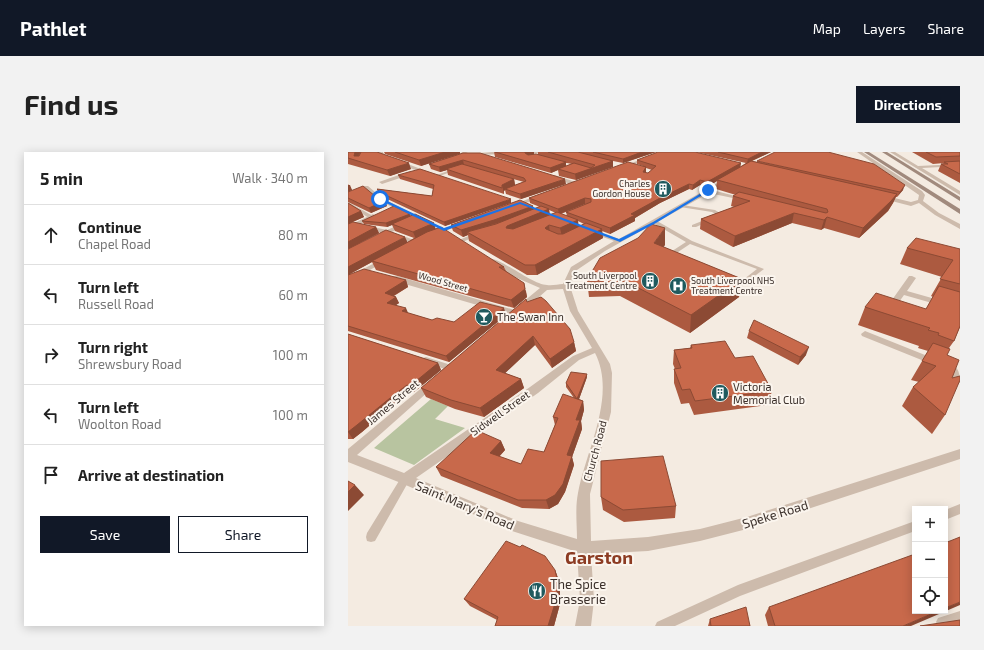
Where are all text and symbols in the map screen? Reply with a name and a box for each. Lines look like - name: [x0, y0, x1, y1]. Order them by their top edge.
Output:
- text: Pathlet: [20, 17, 86, 40]
- text: Map: [813, 20, 841, 37]
- text: Layers: [863, 20, 905, 37]
- text: Share: [927, 20, 964, 37]
- button: Directions: [856, 86, 960, 123]
- text: Find us: [24, 87, 118, 121]
- text: 5 min: [40, 168, 83, 188]
- text: Walk · 340 m: [232, 170, 308, 186]
- place label: Charles Gordon House: [593, 178, 650, 199]
- building icon: Charles Gordon House: [653, 179, 673, 199]
- route end: [699, 181, 717, 199]
- route start: [371, 190, 389, 208]
- text: Continue: [78, 218, 141, 236]
- icon: ahead: [40, 224, 62, 246]
- text: 80 m: [278, 227, 308, 243]
- text: Chapel Road: [78, 236, 151, 252]
- street label: Wood Street: [417, 269, 470, 294]
- place label: South Liverpool Treatment Centre: [566, 270, 637, 291]
- building icon: South Liverpool Treatment Centre: [640, 271, 660, 291]
- place label: South Liverpool NHS Treatment Centre: [691, 275, 774, 296]
- hospital icon: South Liverpool NHS Treatment Centre: [668, 276, 688, 296]
- text: Turn left: [78, 278, 139, 296]
- icon: left: [40, 284, 62, 306]
- text: 60 m: [278, 287, 308, 303]
- text: Russell Road: [78, 296, 154, 312]
- bar icon: The Swan Inn: [474, 307, 494, 327]
- place label: The Swan Inn: [497, 310, 564, 323]
- text: Turn right: [78, 338, 148, 356]
- icon: right: [40, 344, 62, 366]
- text: 100 m: [273, 347, 308, 363]
- text: Shrewsbury Road: [78, 356, 182, 372]
- street label: James Street: [364, 376, 421, 427]
- place label: Victoria Memorial Club: [733, 380, 805, 406]
- building icon: Victoria Memorial Club: [710, 383, 730, 403]
- street label: Sidwell Street: [468, 387, 532, 438]
- text: Turn left: [78, 398, 139, 416]
- icon: left: [40, 404, 62, 426]
- text: 100 m: [273, 407, 308, 423]
- text: Woolton Road: [78, 416, 161, 432]
- street label: Church Road: [580, 419, 609, 483]
- icon: arrive: [40, 464, 62, 486]
- text: Arrive at destination: [78, 466, 224, 484]
- street label: Saint Mary's Road: [413, 477, 517, 533]
- street label: Speke Road: [740, 496, 810, 532]
- map controls: [912, 506, 948, 614]
- button: +: [912, 506, 948, 542]
- button: Save: [40, 516, 170, 553]
- button: Share: [178, 516, 308, 553]
- button: −: [912, 542, 948, 578]
- district label: Garston: [565, 546, 633, 568]
- place label: The Spice Brasserie: [550, 576, 606, 607]
- button: locate: [912, 578, 948, 614]
- restaurant icon: The Spice Brasserie: [527, 581, 547, 601]

